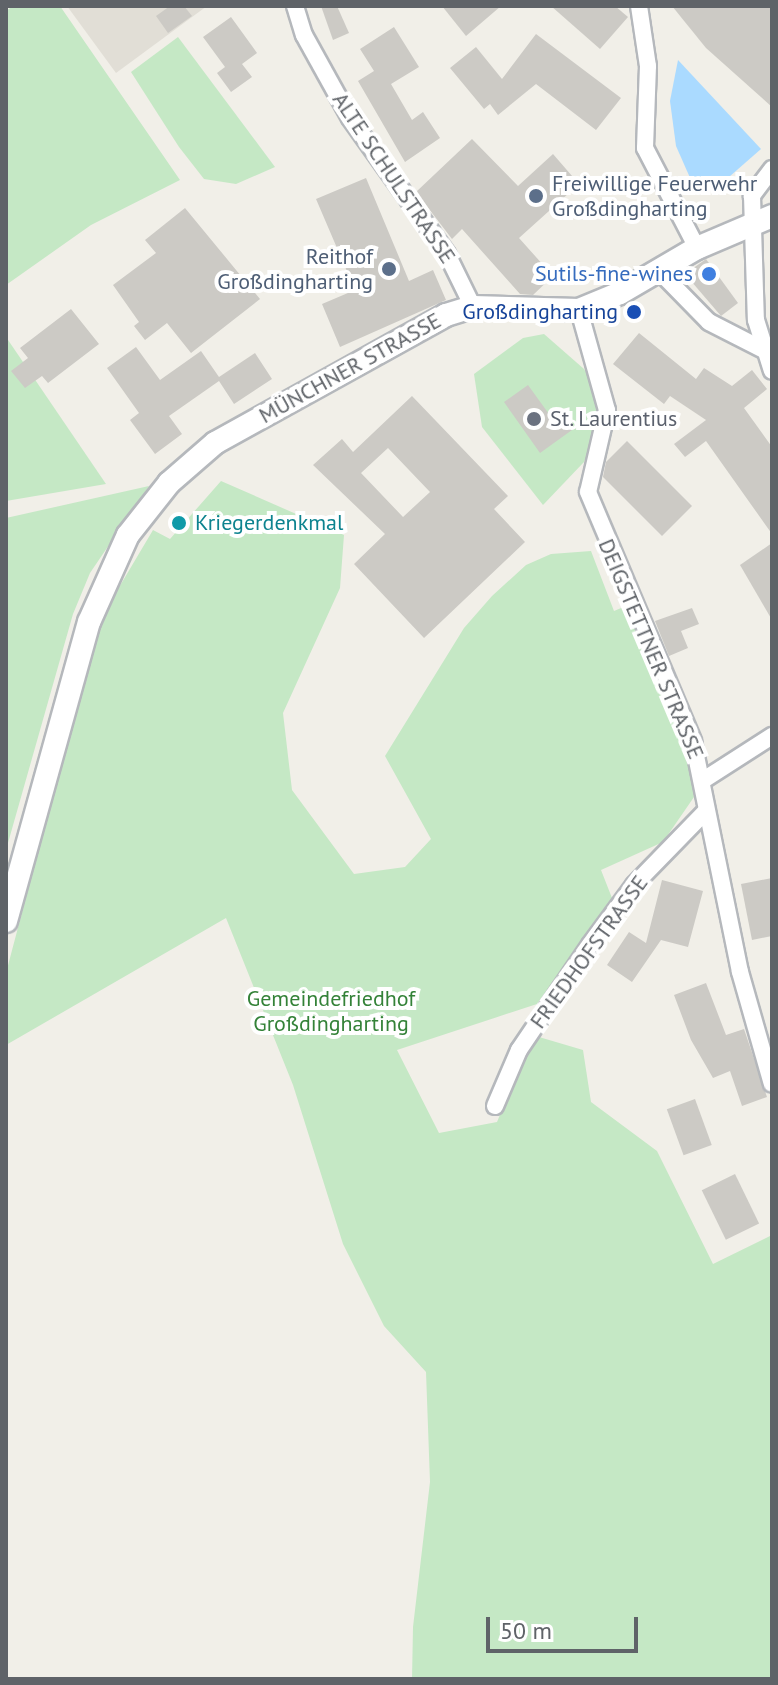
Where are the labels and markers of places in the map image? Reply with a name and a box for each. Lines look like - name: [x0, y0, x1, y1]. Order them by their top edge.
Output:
- place label: Freiwillige Feuerwehr Großdingharting: [552, 170, 757, 222]
- marker: Freiwillige Feuerwehr Großdingharting: [527, 187, 545, 205]
- place label: Reithof Großdingharting: [217, 243, 373, 294]
- marker: Reithof Großdingharting: [380, 260, 398, 278]
- place label: Sutils-fine-wines: [535, 261, 693, 287]
- marker: Sutils-fine-wines: [700, 265, 718, 283]
- place label: Großdingharting: [462, 299, 618, 325]
- marker: Großdingharting: [625, 303, 643, 321]
- place label: St. Laurentius: [550, 406, 679, 432]
- marker: St. Laurentius: [525, 410, 543, 428]
- place label: Kriegerdenkmal: [195, 510, 343, 536]
- marker: Kriegerdenkmal: [170, 514, 188, 532]

